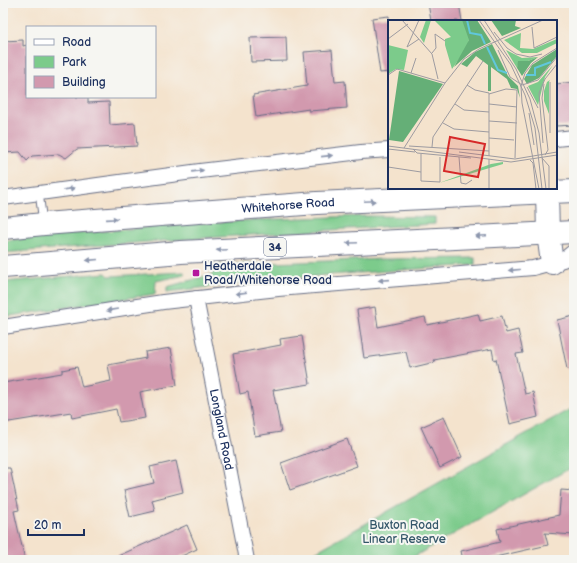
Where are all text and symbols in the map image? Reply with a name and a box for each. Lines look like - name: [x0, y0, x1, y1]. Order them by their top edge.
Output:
- inset map: [388, 20, 557, 189]
- legend: [26, 26, 156, 98]
- text: Road: [62, 35, 91, 50]
- text: Park: [62, 55, 86, 70]
- text: Building: [62, 75, 106, 90]
- one-way arrow: [321, 152, 333, 159]
- one-way arrow: [192, 168, 204, 174]
- one-way arrow: [63, 186, 75, 192]
- street label: Whitehorse Road: [241, 195, 335, 216]
- one-way arrow: [364, 197, 376, 204]
- one-way arrow: [106, 215, 118, 222]
- one-way arrow: [475, 233, 487, 240]
- road number: 34: [264, 238, 286, 256]
- one-way arrow: [346, 240, 358, 247]
- one-way arrow: [216, 247, 228, 254]
- one-way arrow: [86, 256, 98, 263]
- place label: Heatherdale Road/Whitehorse Road: [204, 259, 332, 288]
- one-way arrow: [508, 266, 520, 273]
- marker: Heatherdale Road/Whitehorse Road: [191, 268, 201, 278]
- one-way arrow: [378, 277, 390, 284]
- one-way arrow: [235, 290, 247, 296]
- one-way arrow: [106, 308, 118, 314]
- street label: Longland Road: [206, 388, 237, 472]
- scale bar: [28, 511, 84, 537]
- text: 20 m: [34, 518, 61, 533]
- park label: Buxton Road Linear Reserve: [362, 518, 446, 547]

